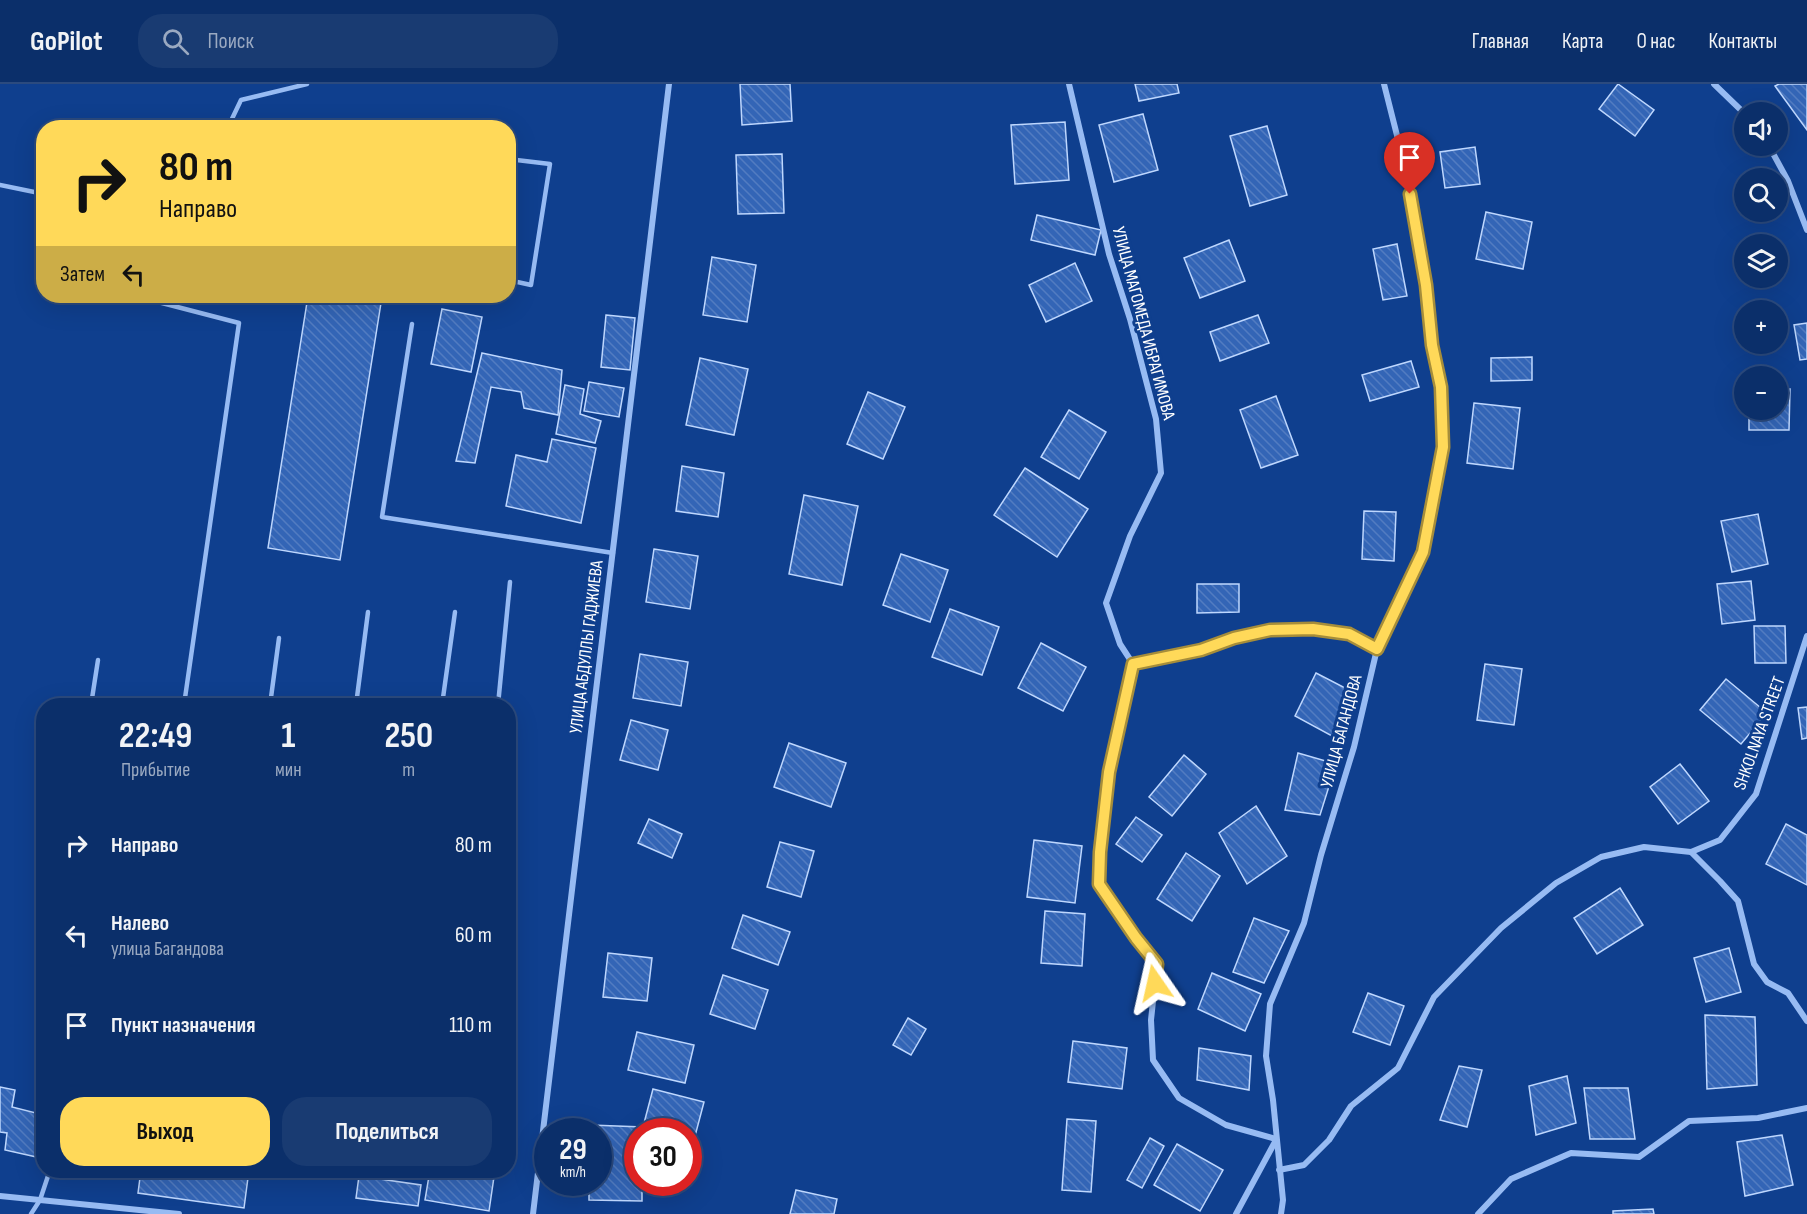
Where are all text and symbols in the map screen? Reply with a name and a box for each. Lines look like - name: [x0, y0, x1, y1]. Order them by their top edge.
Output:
- search box: [138, 14, 558, 68]
- text: GoPilot: [30, 25, 102, 58]
- icon: search: [159, 25, 192, 58]
- text: Поиск: [207, 28, 254, 55]
- text: Главная: [1472, 29, 1529, 54]
- text: Карта: [1562, 29, 1603, 54]
- text: О нас: [1636, 29, 1675, 54]
- text: Контакты: [1708, 29, 1777, 54]
- map controls: [1734, 102, 1788, 420]
- button: sound: [1734, 102, 1788, 156]
- pin: [1384, 132, 1435, 194]
- icon: arrive: [1393, 141, 1426, 174]
- text: 80 m: [159, 142, 233, 193]
- icon: right: [60, 144, 138, 222]
- button: search: [1734, 168, 1788, 222]
- text: Направо: [159, 193, 237, 225]
- street label: УЛИЦА МАГОМЕДА ИБРАГИМОВА: [1108, 224, 1179, 422]
- button: layers: [1734, 234, 1788, 288]
- icon: left: [117, 258, 150, 291]
- text: Затем: [60, 261, 105, 288]
- button: +: [1734, 300, 1788, 354]
- button: −: [1734, 366, 1788, 420]
- street label: УЛИЦА АБДУЛЛЫ ГАДЖИЕВА: [565, 559, 608, 735]
- street label: УЛИЦА БАГАНДОВА: [1316, 672, 1367, 790]
- street label: SHKOLNAYA STREET: [1729, 674, 1790, 793]
- text: 22:49: [119, 715, 192, 758]
- text: 1: [281, 715, 295, 758]
- text: 250: [384, 715, 433, 758]
- text: Прибытие: [121, 758, 190, 782]
- text: мин: [275, 758, 302, 782]
- text: m: [402, 758, 415, 782]
- icon: right: [60, 829, 93, 862]
- text: Направо: [111, 832, 178, 859]
- text: 80 m: [455, 832, 492, 859]
- text: Налево: [111, 910, 169, 937]
- icon: left: [60, 919, 93, 952]
- text: 60 m: [455, 922, 492, 949]
- text: улица Багандова: [111, 937, 224, 961]
- position arrow: [1123, 951, 1187, 1015]
- icon: arrive: [60, 1009, 93, 1042]
- text: Пункт назначения: [111, 1012, 255, 1039]
- text: 110 m: [449, 1012, 492, 1039]
- button: Выход: [60, 1097, 270, 1166]
- button: Поделиться: [282, 1097, 492, 1166]
- speed limit sign: 30: [624, 1118, 702, 1196]
- text: 29: [559, 1132, 587, 1168]
- text: km/h: [560, 1163, 586, 1182]

